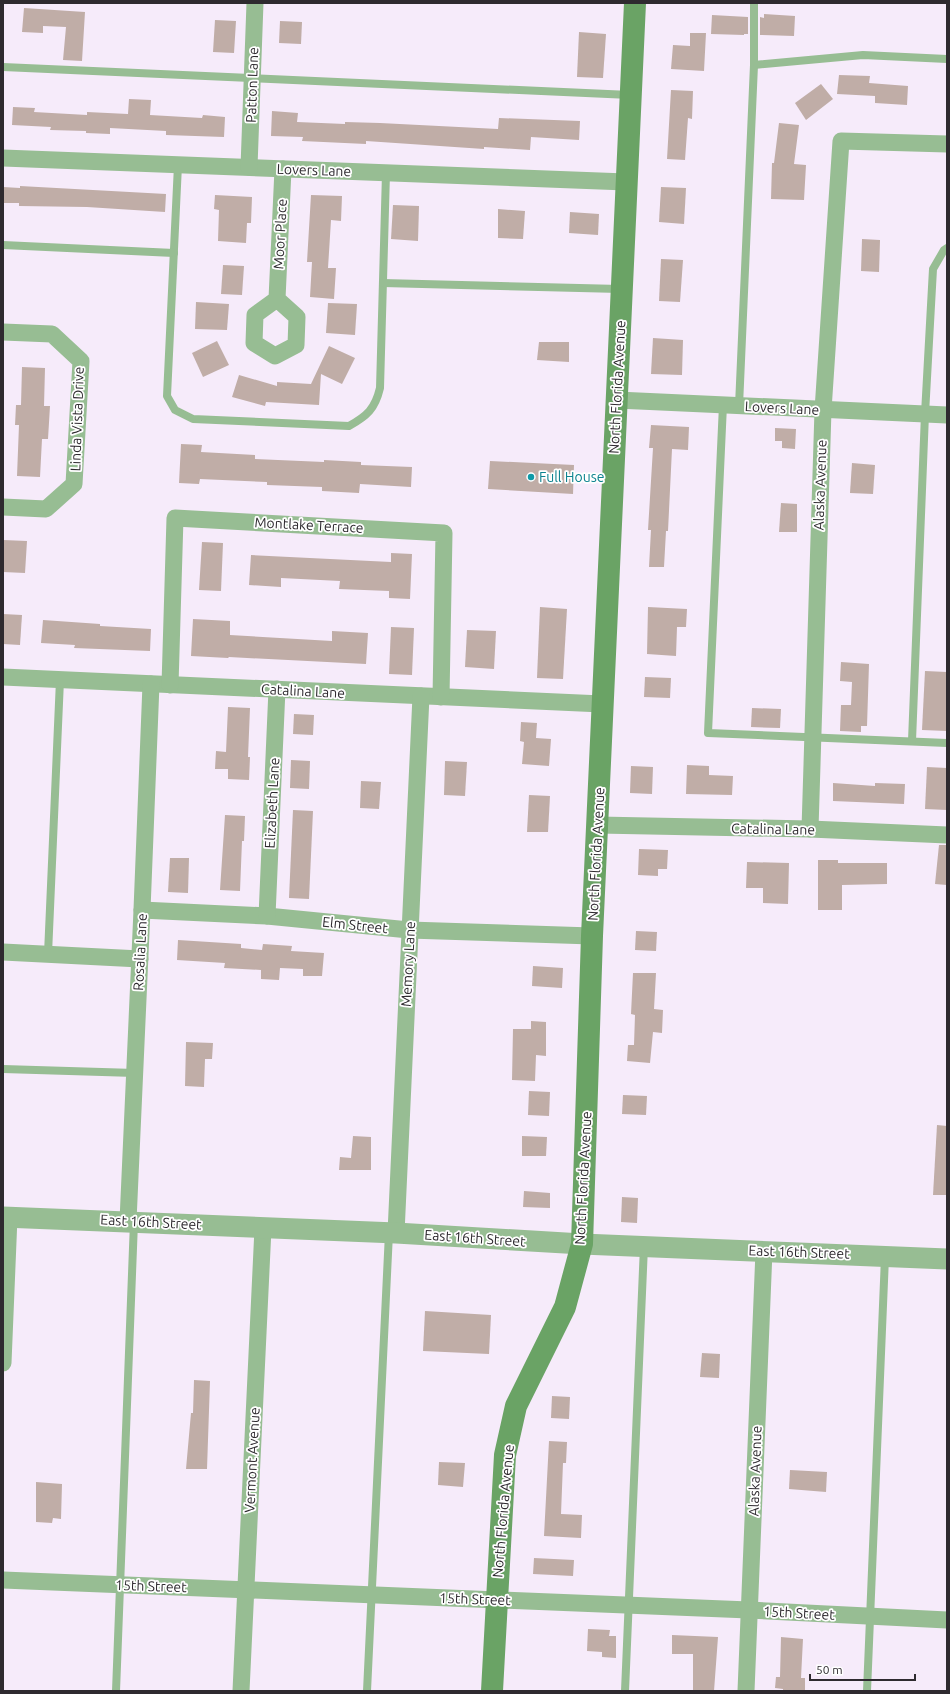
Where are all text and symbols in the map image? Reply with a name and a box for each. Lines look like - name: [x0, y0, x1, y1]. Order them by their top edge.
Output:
- street label: Patton Lane: [243, 47, 261, 123]
- street label: Lovers Lane: [277, 161, 351, 179]
- street label: Moor Place: [270, 198, 290, 270]
- street label: North Florida Avenue: [606, 320, 628, 454]
- street label: Linda Vista Drive: [67, 366, 87, 472]
- street label: Lovers Lane: [744, 398, 820, 418]
- street label: Alaska Avenue: [810, 439, 830, 531]
- place label: Full House: [539, 469, 604, 485]
- marker: Full House: [526, 472, 536, 482]
- street label: Montlake Terrace: [254, 514, 364, 536]
- street label: Catalina Lane: [261, 681, 345, 701]
- street label: Elizabeth Lane: [262, 757, 282, 849]
- street label: North Florida Avenue: [585, 787, 607, 921]
- street label: Catalina Lane: [731, 820, 815, 838]
- street label: Rosalia Lane: [130, 913, 150, 991]
- street label: Elm Street: [321, 914, 389, 936]
- street label: Memory Lane: [398, 921, 418, 1007]
- street label: North Florida Avenue: [572, 1111, 594, 1245]
- street label: East 16th Street: [100, 1211, 203, 1233]
- street label: East 16th Street: [424, 1226, 527, 1250]
- street label: East 16th Street: [748, 1242, 850, 1262]
- street label: Vermont Avenue: [241, 1407, 263, 1513]
- street label: Alaska Avenue: [745, 1425, 765, 1517]
- street label: North Florida Avenue: [489, 1444, 517, 1578]
- street label: 15th Street: [115, 1577, 188, 1595]
- street label: 15th Street: [439, 1590, 512, 1608]
- street label: 15th Street: [763, 1603, 836, 1623]
- scale bar: [810, 1656, 915, 1682]
- text: 50 m: [816, 1663, 843, 1676]

